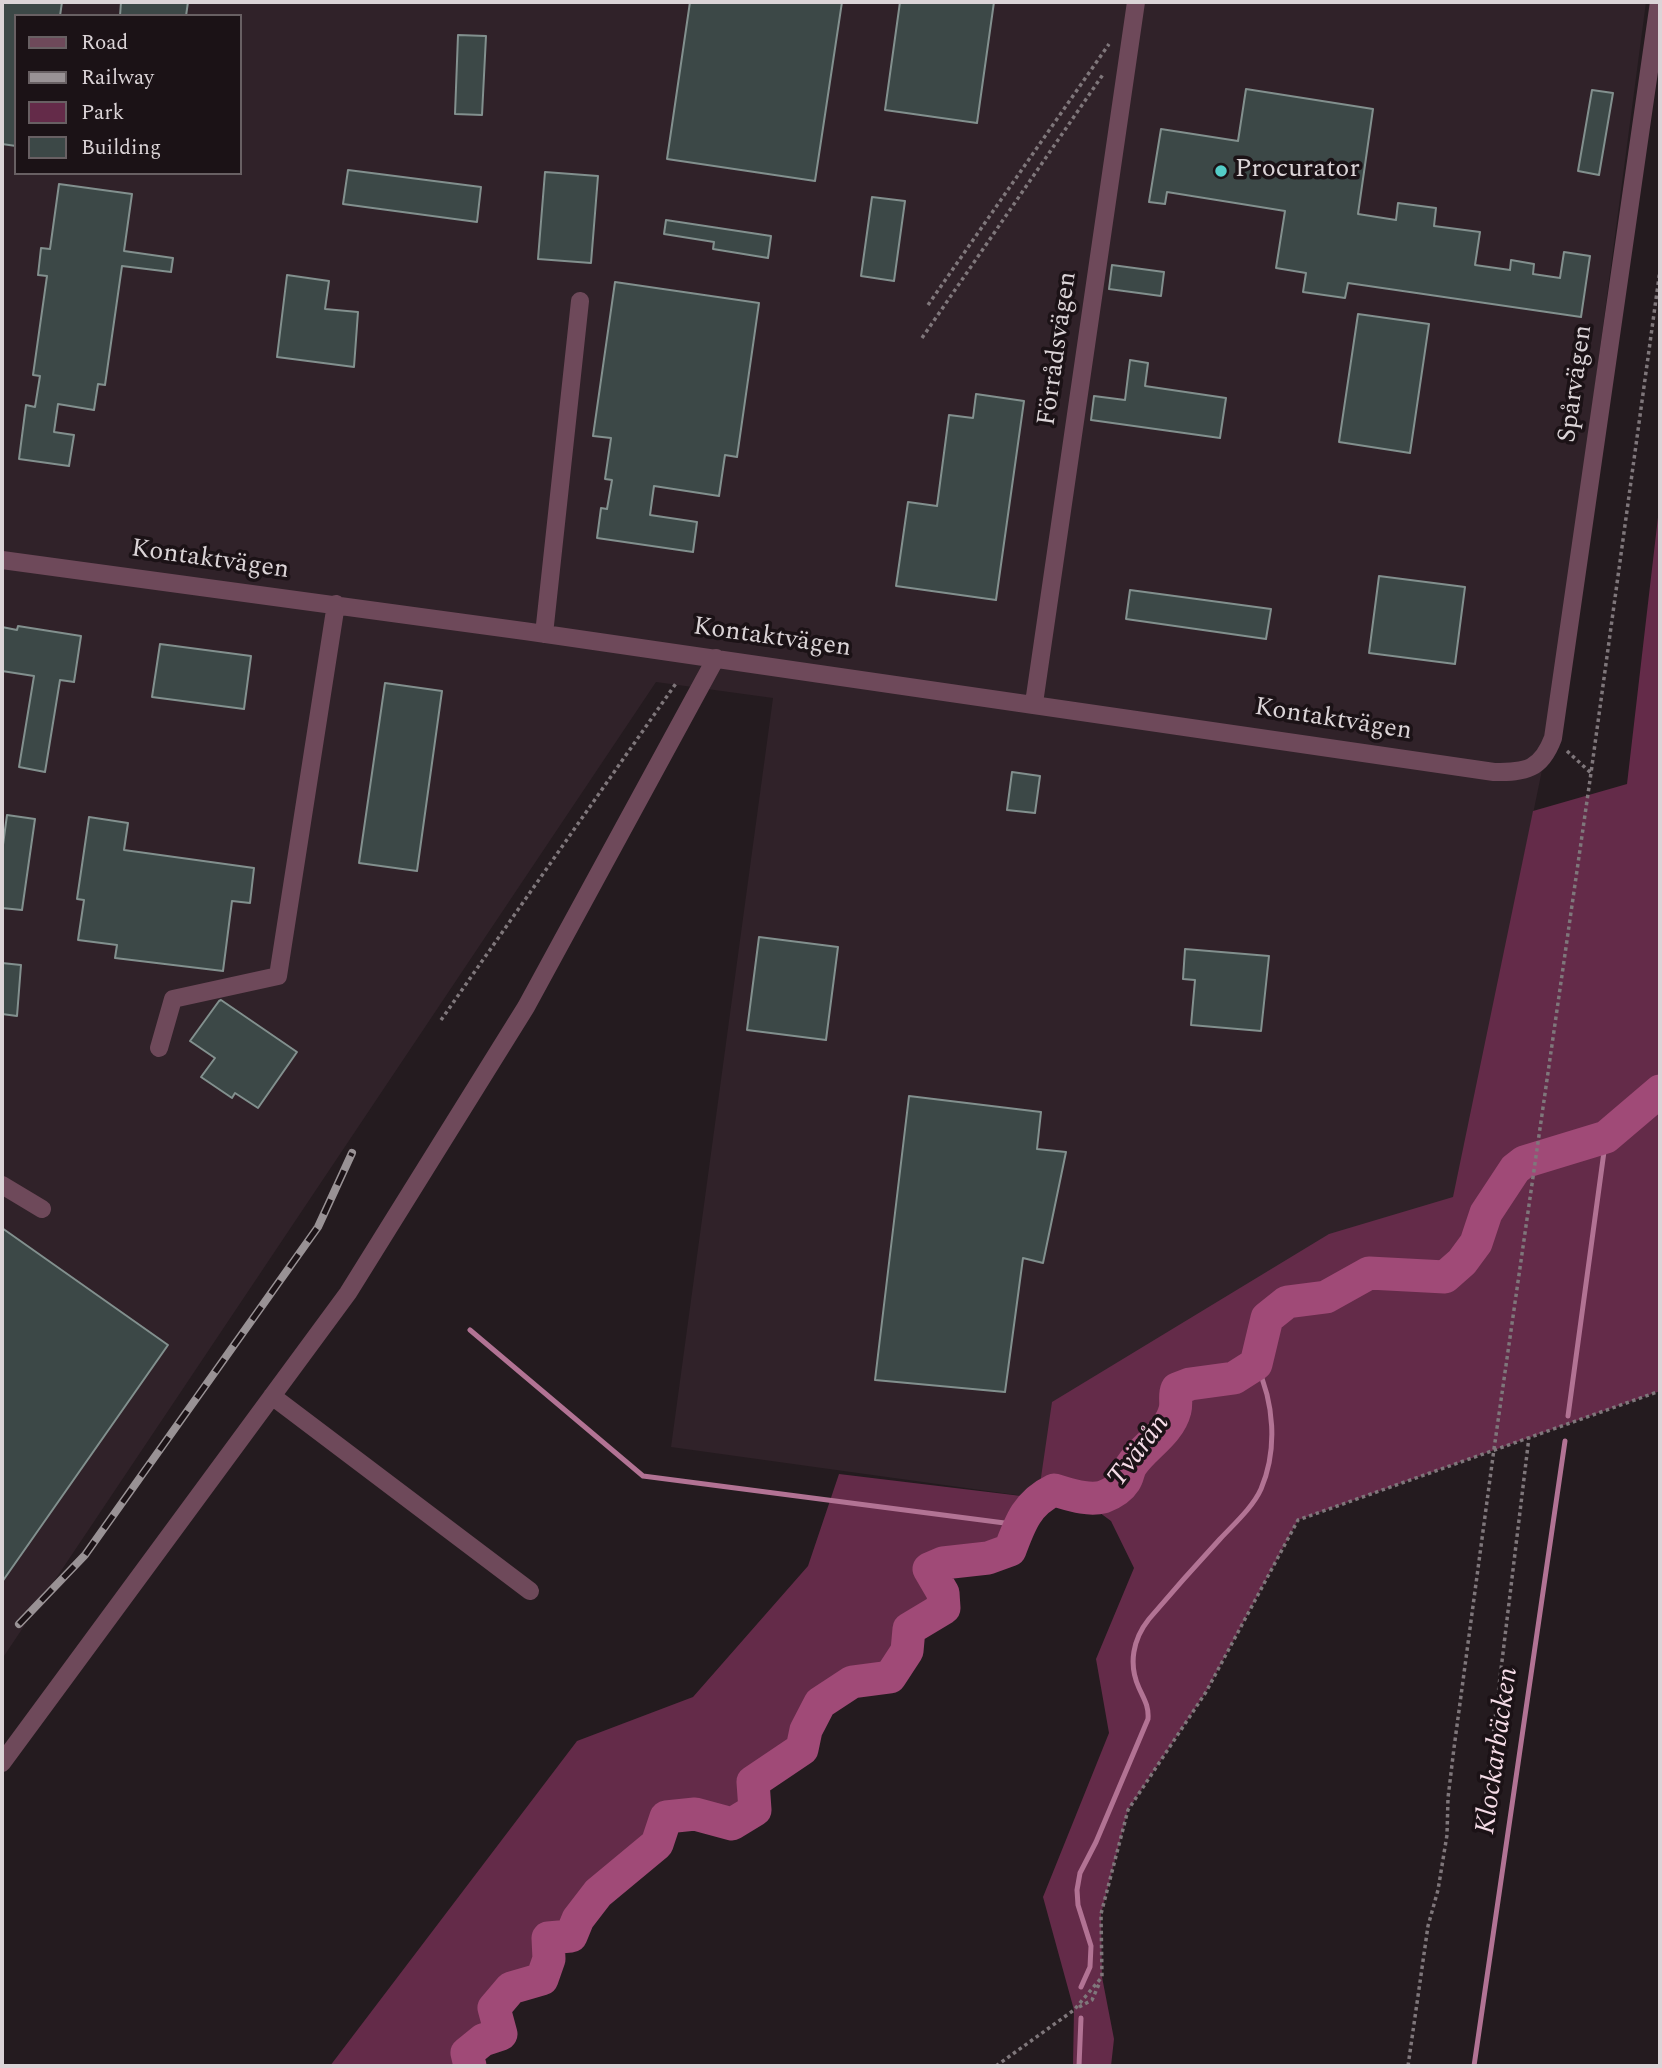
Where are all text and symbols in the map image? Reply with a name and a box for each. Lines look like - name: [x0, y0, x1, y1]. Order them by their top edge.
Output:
- legend: [14, 14, 242, 175]
- text: Road: [81, 27, 128, 59]
- text: Railway: [81, 62, 154, 94]
- text: Park: [81, 97, 124, 129]
- text: Building: [81, 132, 161, 164]
- place label: Procurator: [1235, 155, 1360, 187]
- marker: Procurator: [1213, 163, 1229, 179]
- street label: Förrådsvägen: [1033, 270, 1085, 428]
- street label: Spårvägen: [1553, 323, 1601, 445]
- street label: Kontaktvägen: [129, 534, 291, 588]
- street label: Kontaktvägen: [691, 612, 853, 666]
- street label: Kontaktvägen: [1252, 693, 1414, 749]
- water label: Tvärån: [1102, 1409, 1178, 1495]
- water label: Klockarbäcken: [1471, 1665, 1527, 1837]

